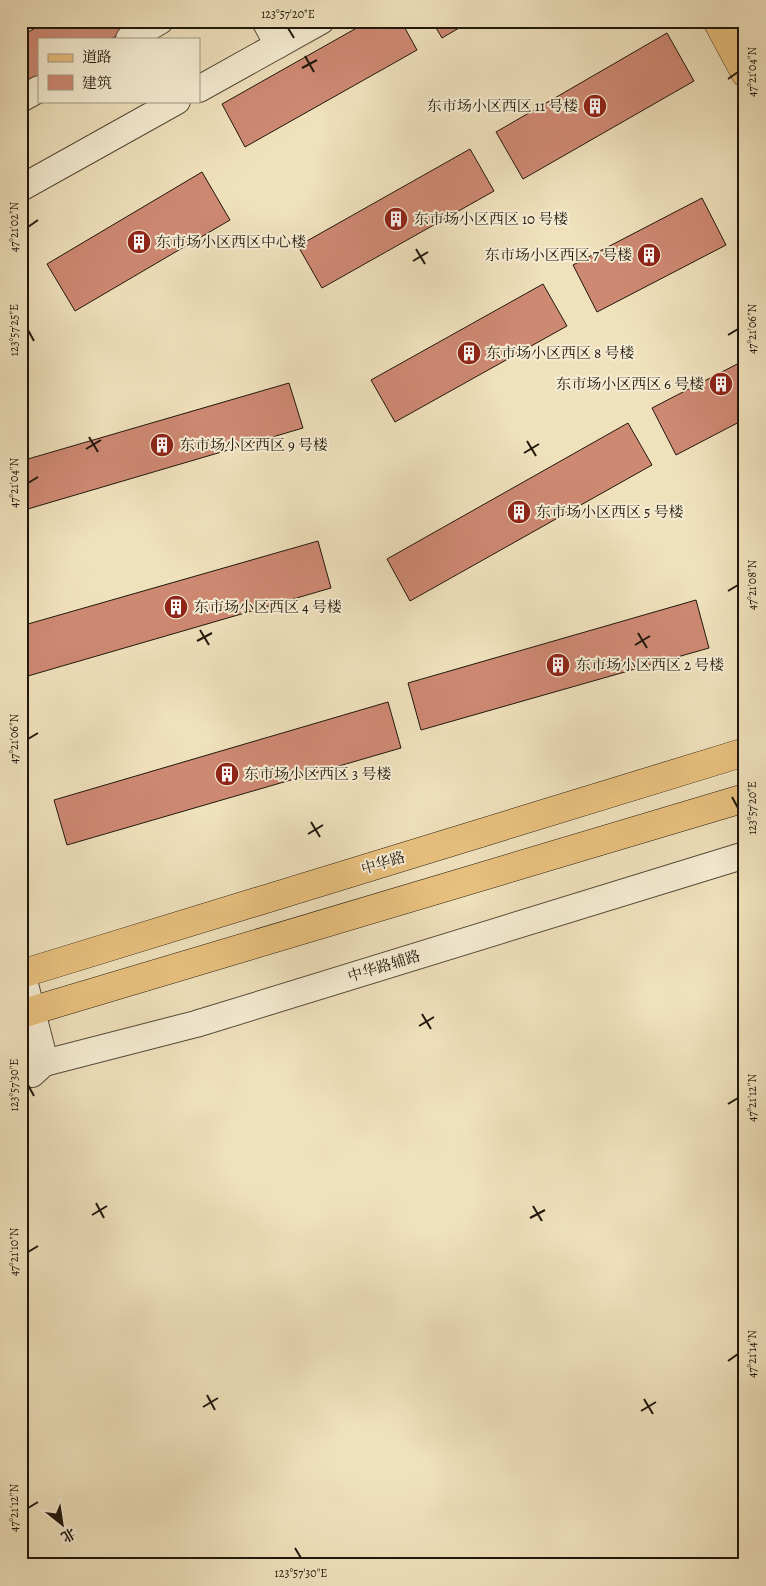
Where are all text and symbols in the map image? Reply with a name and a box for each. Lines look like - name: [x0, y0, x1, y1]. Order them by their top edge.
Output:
- text: 123°57'20"E: [261, 6, 315, 22]
- legend: [38, 38, 200, 102]
- text: 道路: [82, 47, 112, 67]
- text: 47°21'04"N: [744, 47, 760, 97]
- text: 建筑: [82, 73, 112, 93]
- building icon: 东市场小区西区 11 号楼: [582, 93, 608, 119]
- place label: 东市场小区西区 11 号楼: [427, 96, 578, 116]
- text: 47°21'02"N: [6, 201, 22, 252]
- building icon: 东市场小区西区 10 号楼: [383, 206, 409, 232]
- place label: 东市场小区西区 10 号楼: [414, 209, 568, 229]
- building icon: 东市场小区西区中心楼: [126, 229, 152, 255]
- place label: 东市场小区西区中心楼: [156, 232, 306, 252]
- building icon: 东市场小区西区 7 号楼: [636, 242, 662, 268]
- place label: 东市场小区西区 7 号楼: [485, 245, 632, 265]
- text: 123°57'25"E: [6, 304, 22, 356]
- text: 47°21'06"N: [744, 304, 760, 354]
- building icon: 东市场小区西区 8 号楼: [456, 340, 482, 366]
- place label: 东市场小区西区 8 号楼: [486, 343, 634, 363]
- building icon: 东市场小区西区 6 号楼: [708, 371, 734, 397]
- place label: 东市场小区西区 6 号楼: [556, 374, 704, 394]
- building icon: 东市场小区西区 9 号楼: [149, 432, 175, 458]
- place label: 东市场小区西区 9 号楼: [180, 435, 328, 455]
- text: 47°21'04"N: [6, 458, 22, 508]
- building icon: 东市场小区西区 5 号楼: [506, 499, 532, 525]
- place label: 东市场小区西区 5 号楼: [536, 502, 683, 522]
- text: 47°21'08"N: [744, 559, 760, 610]
- building icon: 东市场小区西区 4 号楼: [163, 594, 189, 620]
- place label: 东市场小区西区 4 号楼: [194, 597, 342, 617]
- building icon: 东市场小区西区 2 号楼: [545, 652, 571, 678]
- place label: 东市场小区西区 2 号楼: [576, 655, 724, 675]
- text: 47°21'06"N: [6, 714, 22, 764]
- building icon: 东市场小区西区 3 号楼: [214, 761, 240, 787]
- place label: 东市场小区西区 3 号楼: [244, 764, 391, 784]
- text: 123°57'20"E: [744, 781, 760, 835]
- street label: 中华路: [359, 847, 407, 879]
- street label: 中华路辅路: [345, 945, 423, 987]
- text: 123°57'30"E: [6, 1059, 22, 1111]
- text: 47°21'12"N: [744, 1074, 760, 1122]
- text: 47°21'10"N: [6, 1227, 22, 1276]
- text: 47°21'14"N: [744, 1330, 760, 1378]
- text: 47°21'12"N: [6, 1484, 22, 1532]
- north arrow: [38, 1498, 88, 1548]
- text: 北: [57, 1523, 79, 1547]
- text: 123°57'30"E: [275, 1565, 327, 1581]

